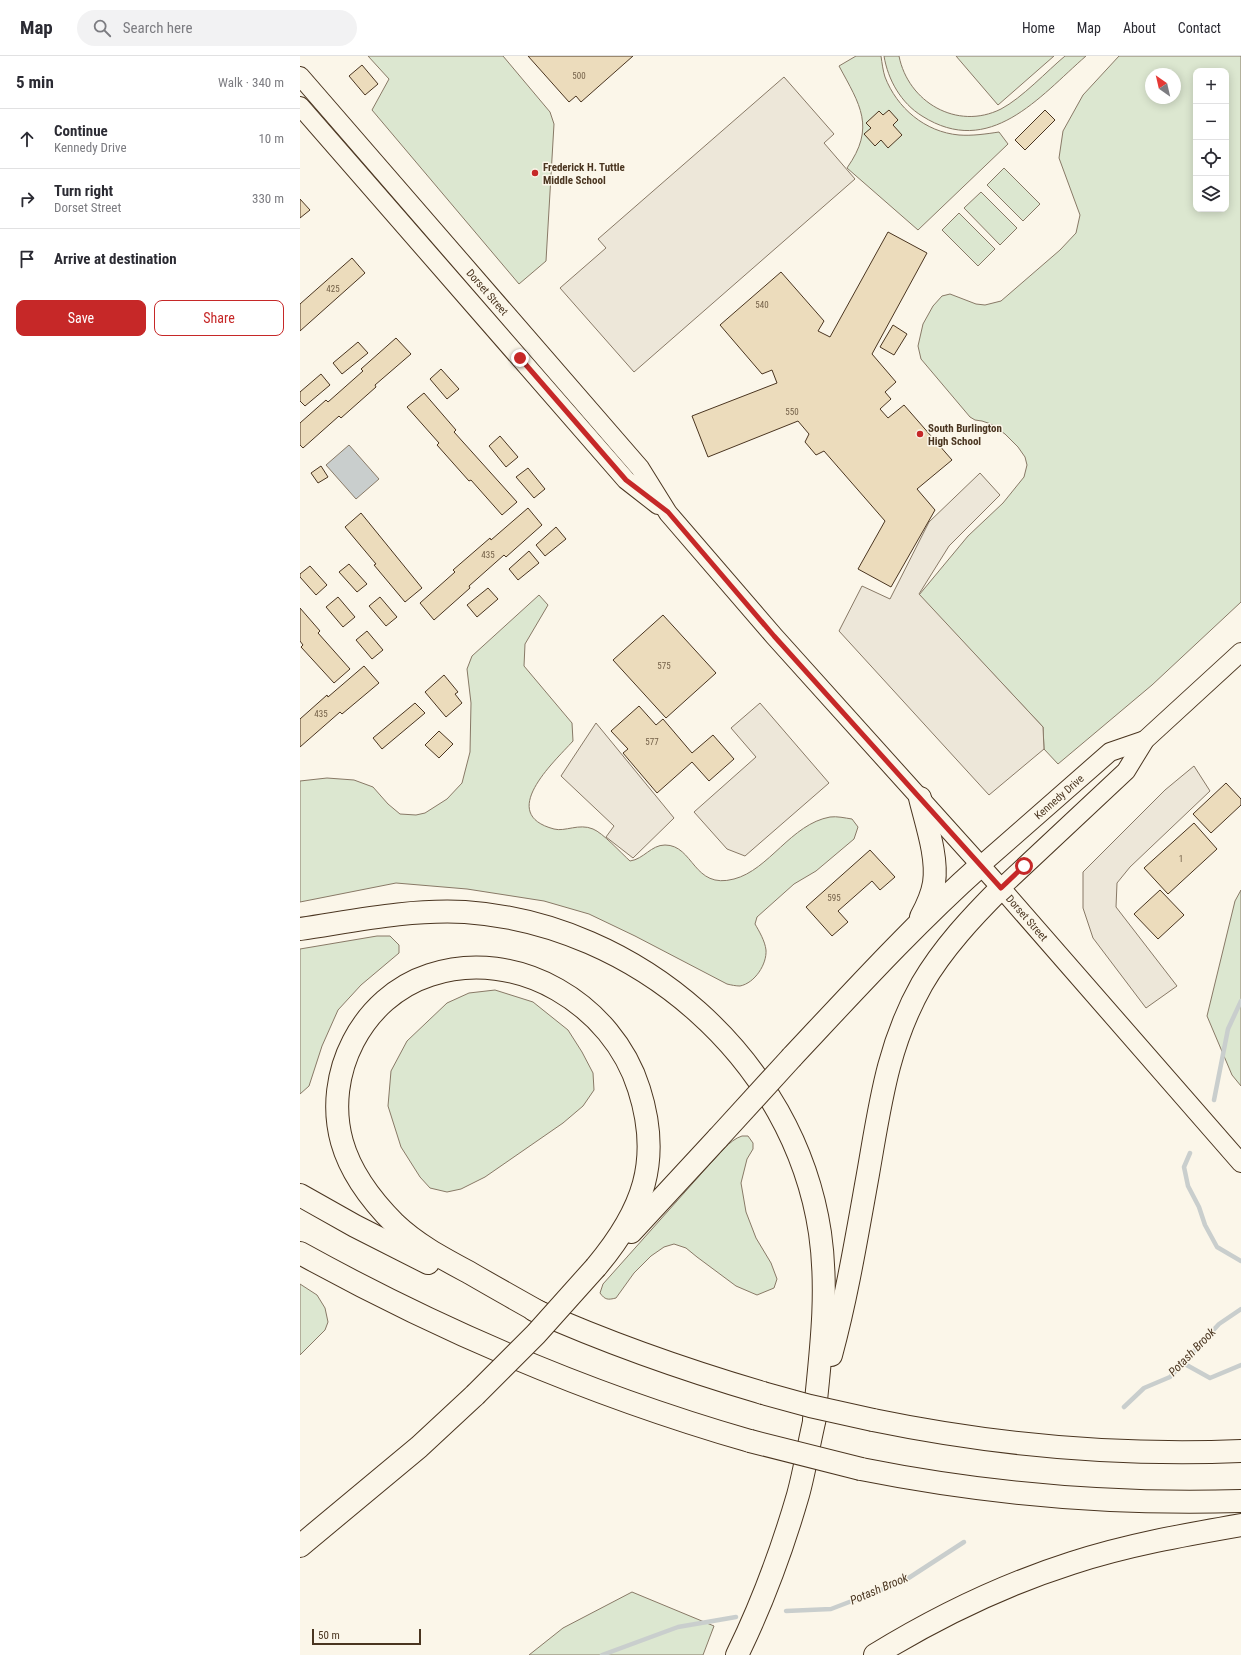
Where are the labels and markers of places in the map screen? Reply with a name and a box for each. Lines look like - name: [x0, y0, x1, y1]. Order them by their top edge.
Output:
- place label: Frederick H. Tuttle Middle School: [543, 161, 625, 187]
- marker: Frederick H. Tuttle Middle School: [530, 168, 540, 178]
- place label: South Burlington High School: [928, 422, 1002, 448]
- marker: South Burlington High School: [915, 429, 925, 439]

